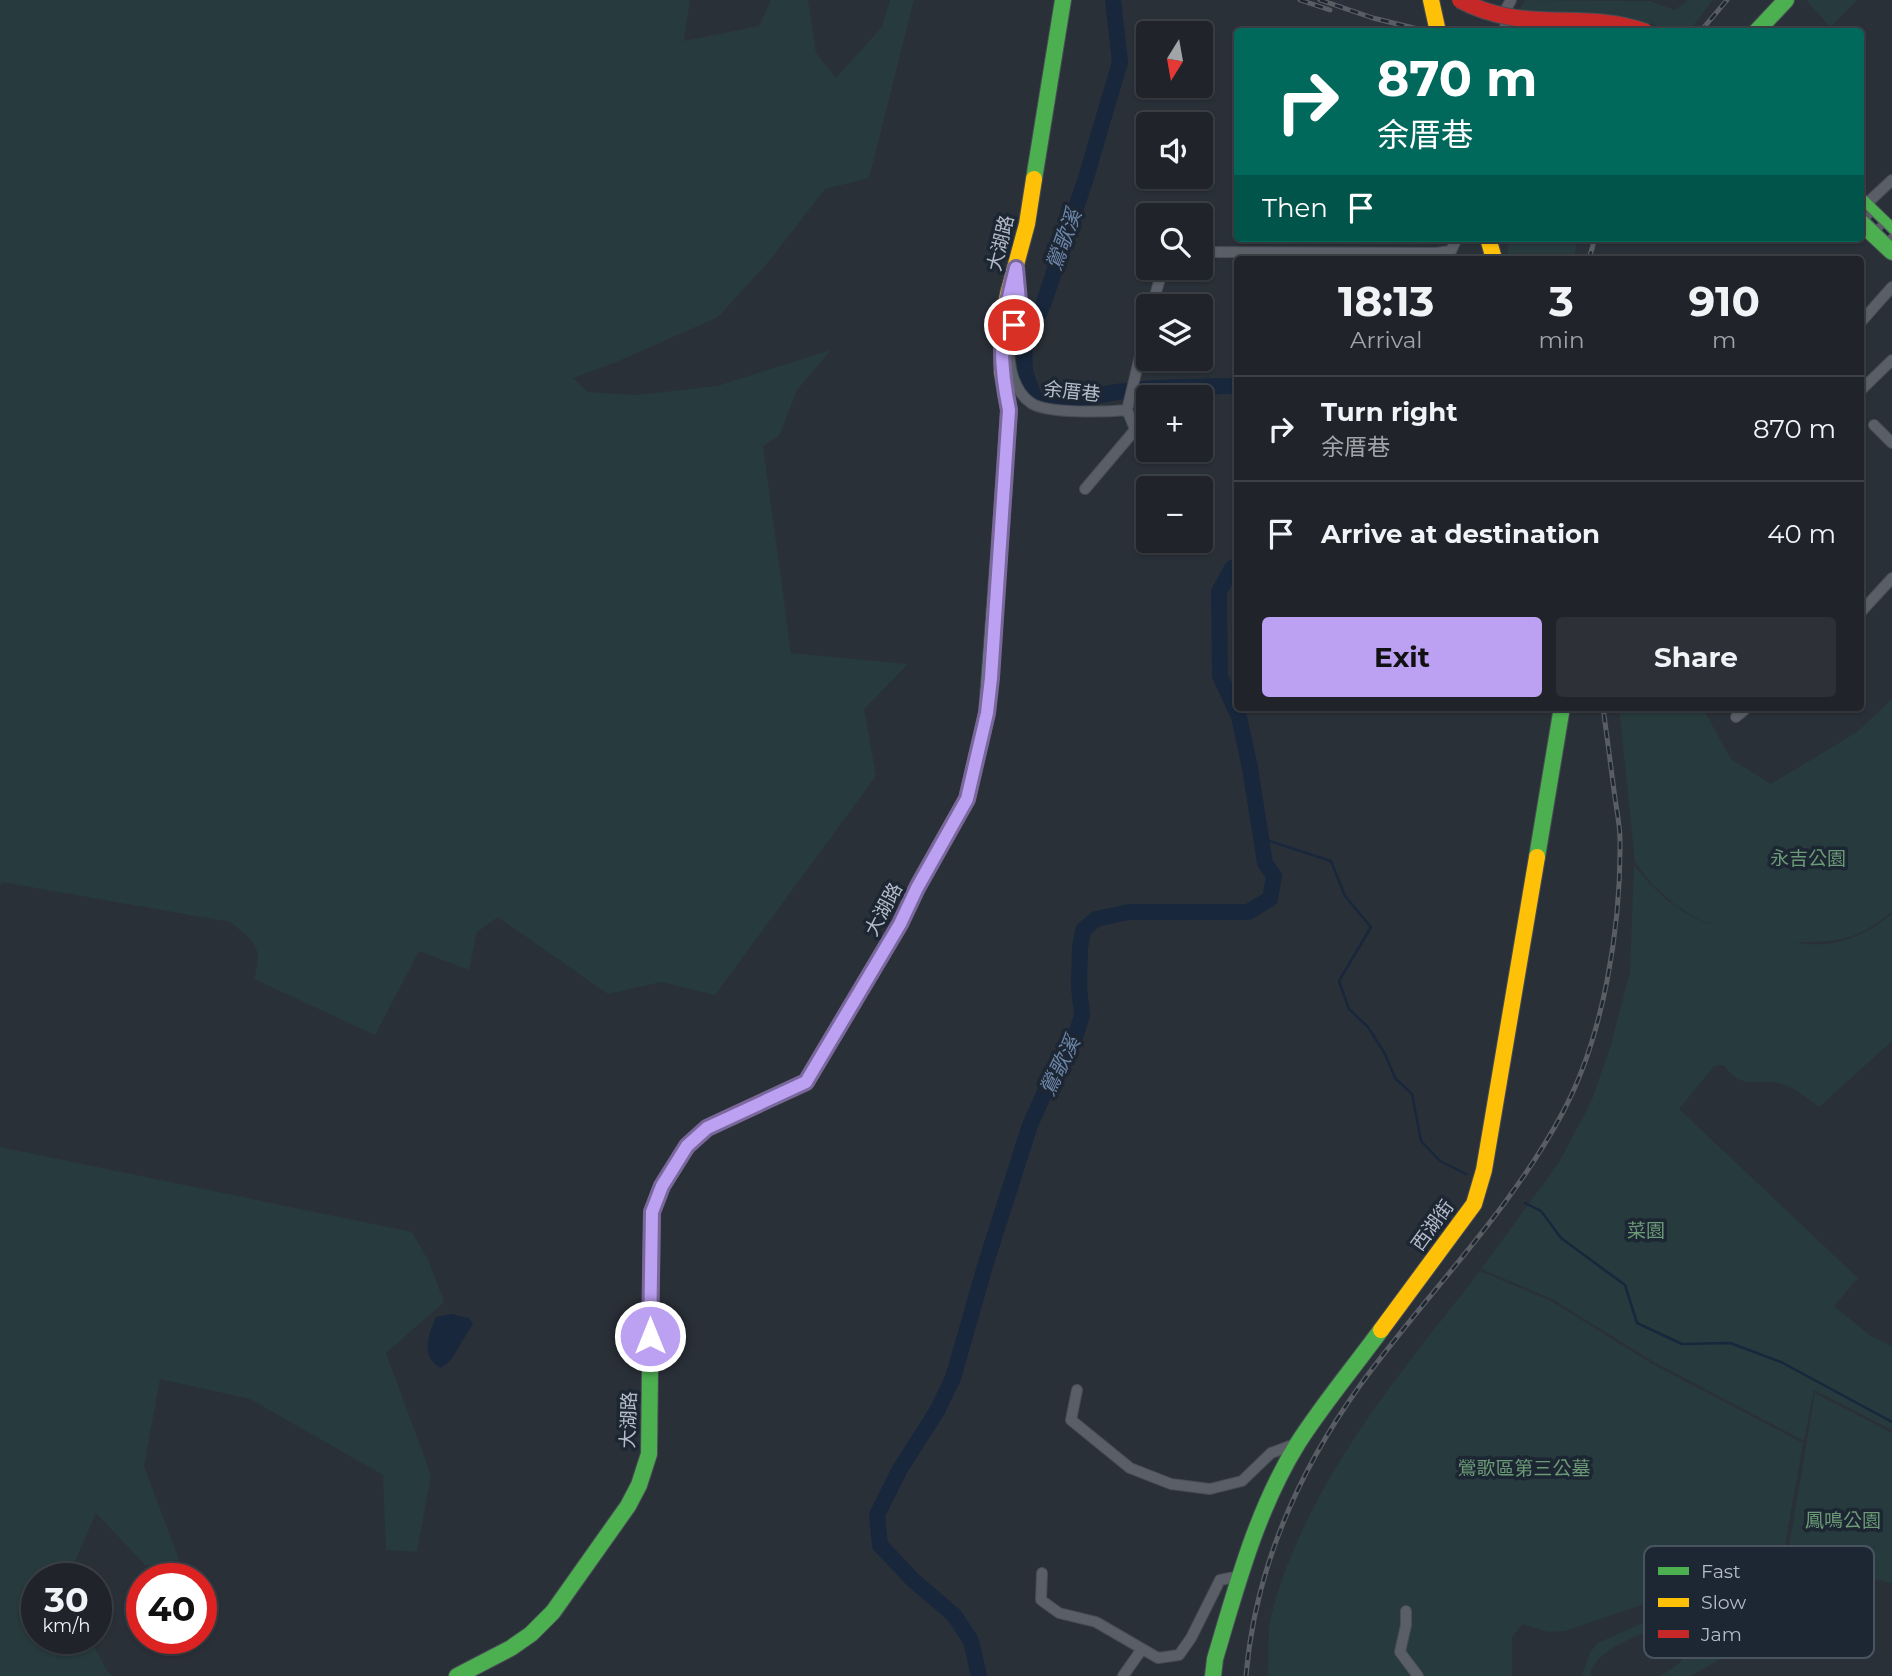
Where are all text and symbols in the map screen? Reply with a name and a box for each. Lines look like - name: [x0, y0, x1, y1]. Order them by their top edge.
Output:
- north arrow: [1136, 21, 1213, 98]
- map controls: [1136, 21, 1213, 553]
- text: 870 m: [1377, 49, 1537, 108]
- icon: right: [1262, 56, 1353, 147]
- button: sound: [1136, 112, 1213, 189]
- text: 余厝巷: [1377, 115, 1473, 154]
- icon: arrive: [1342, 189, 1380, 227]
- text: Then: [1262, 192, 1328, 224]
- water label: 鶯歌溪: [1041, 203, 1087, 274]
- button: search: [1136, 203, 1213, 280]
- street label: 大湖路: [982, 213, 1019, 274]
- text: 18:13: [1338, 275, 1434, 327]
- text: 3: [1549, 275, 1574, 327]
- text: 910: [1688, 275, 1760, 327]
- button: layers: [1136, 294, 1213, 371]
- pin: [984, 295, 1044, 355]
- icon: arrive: [995, 306, 1033, 344]
- text: Arrival: [1350, 326, 1422, 354]
- text: min: [1538, 326, 1585, 354]
- text: m: [1712, 326, 1736, 354]
- street label: 余厝巷: [1042, 377, 1102, 406]
- button: +: [1136, 385, 1213, 462]
- text: Turn right: [1321, 396, 1457, 428]
- icon: right: [1262, 410, 1300, 448]
- text: 870 m: [1753, 413, 1836, 445]
- text: 余厝巷: [1321, 433, 1390, 461]
- button: −: [1136, 476, 1213, 553]
- icon: arrive: [1262, 515, 1300, 553]
- text: Arrive at destination: [1321, 518, 1600, 550]
- text: 40 m: [1767, 518, 1836, 550]
- button: Exit: [1262, 617, 1542, 697]
- button: Share: [1556, 617, 1836, 697]
- park label: 永吉公園: [1770, 847, 1846, 870]
- street label: 大湖路: [860, 879, 907, 940]
- water label: 鶯歌溪: [1035, 1029, 1086, 1100]
- street label: 西湖街: [1406, 1195, 1458, 1255]
- park label: 菜園: [1627, 1219, 1665, 1242]
- position arrow: [613, 1299, 687, 1373]
- street label: 大湖路: [616, 1391, 641, 1449]
- park label: 鶯歌區第三公墓: [1457, 1457, 1591, 1480]
- park label: 鳳鳴公園: [1805, 1509, 1881, 1532]
- legend: [1644, 1546, 1874, 1658]
- text: Fast: [1701, 1560, 1741, 1583]
- speed limit sign: 40: [126, 1563, 217, 1654]
- text: 30: [44, 1578, 89, 1621]
- text: Slow: [1701, 1591, 1746, 1614]
- text: km/h: [42, 1615, 91, 1637]
- text: Jam: [1700, 1623, 1742, 1646]

